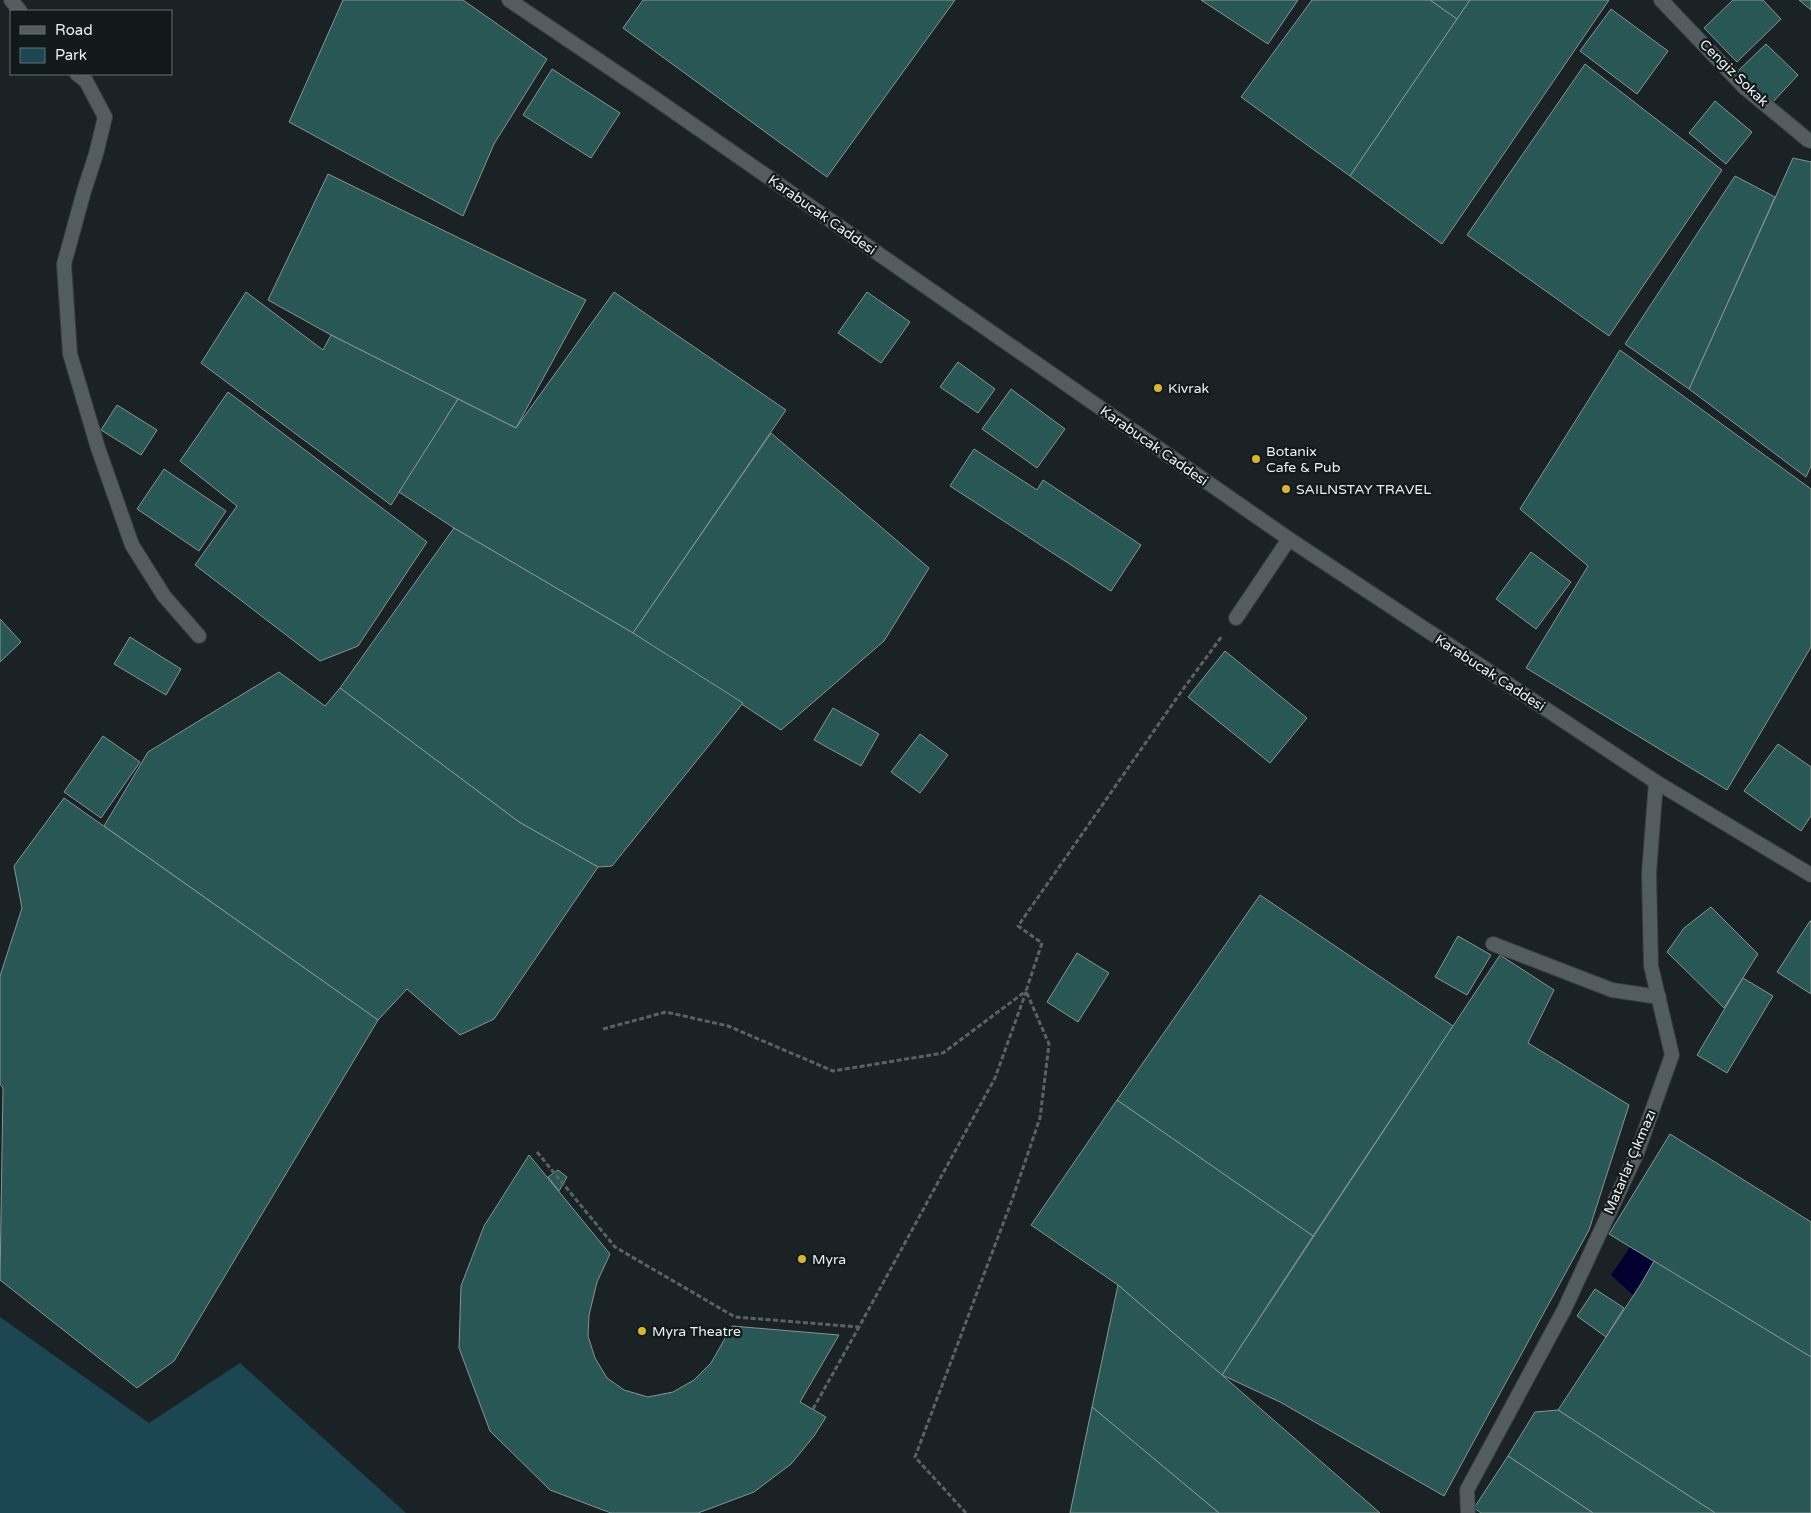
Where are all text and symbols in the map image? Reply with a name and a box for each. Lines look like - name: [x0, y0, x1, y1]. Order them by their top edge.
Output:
- legend: [10, 10, 172, 75]
- text: Road: [55, 21, 93, 39]
- street label: Cengiz Sokak: [1696, 36, 1772, 110]
- text: Park: [55, 46, 87, 64]
- street label: Karabucak Caddesi: [765, 171, 879, 259]
- place label: Kivrak: [1168, 380, 1210, 397]
- marker: Kivrak: [1152, 382, 1164, 394]
- street label: Karabucak Caddesi: [1097, 402, 1211, 490]
- place label: Botanix Cafe & Pub: [1266, 443, 1341, 476]
- marker: Botanix Cafe & Pub: [1250, 453, 1262, 465]
- place label: SAILNSTAY TRAVEL: [1296, 481, 1431, 498]
- marker: SAILNSTAY TRAVEL: [1280, 483, 1292, 495]
- street label: Karabucak Caddesi: [1432, 631, 1548, 715]
- street label: Matarlar Çıkmazı: [1600, 1107, 1660, 1217]
- place label: Myra: [812, 1251, 846, 1268]
- marker: Myra: [796, 1253, 808, 1265]
- place label: Myra Theatre: [652, 1323, 741, 1340]
- marker: Myra Theatre: [636, 1325, 648, 1337]

